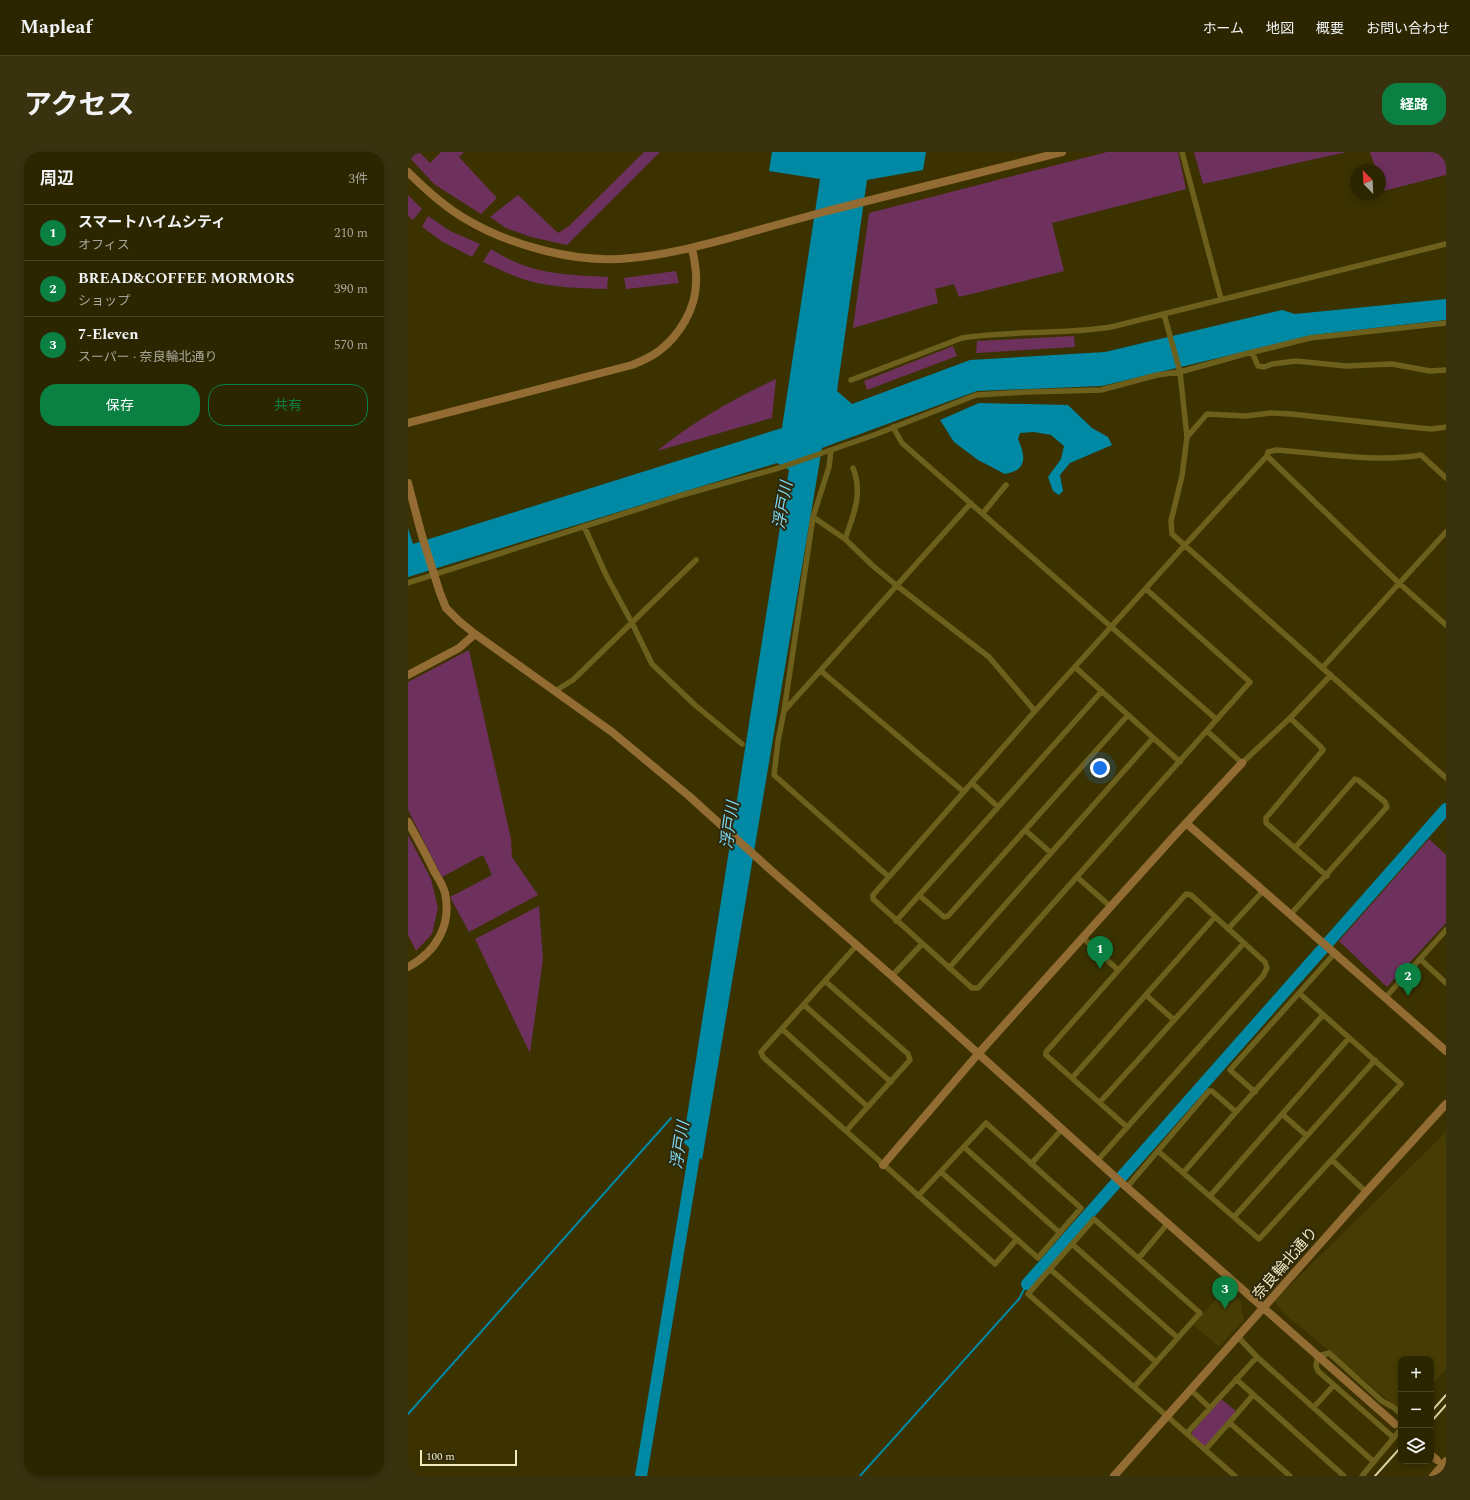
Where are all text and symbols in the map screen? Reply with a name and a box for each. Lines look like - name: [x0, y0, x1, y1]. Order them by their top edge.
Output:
- text: Mapleaf: [20, 13, 92, 42]
- text: ホーム: [1202, 18, 1244, 39]
- text: 地図: [1266, 18, 1294, 39]
- text: 概要: [1316, 18, 1344, 39]
- text: お問い合わせ: [1366, 18, 1450, 39]
- button: 経路: [1382, 83, 1446, 125]
- text: アクセス: [24, 84, 135, 127]
- north arrow: [1350, 164, 1386, 200]
- text: 周辺: [40, 166, 74, 192]
- text: 3件: [348, 169, 368, 189]
- text: スマートハイムシティ: [78, 211, 226, 234]
- text: 1: [49, 223, 57, 243]
- text: 210 m: [334, 223, 368, 243]
- text: オフィス: [78, 235, 130, 255]
- text: BREAD&COFFEE MORMORS: [78, 267, 294, 290]
- text: 2: [49, 279, 57, 299]
- text: 390 m: [334, 279, 368, 299]
- text: ショップ: [78, 291, 130, 311]
- text: 7-Eleven: [78, 323, 138, 346]
- text: 3: [49, 335, 57, 355]
- text: 570 m: [334, 335, 368, 355]
- text: スーパー · 奈良輪北通り: [78, 347, 218, 367]
- button: 保存: [40, 384, 200, 426]
- button: 共有: [208, 384, 368, 426]
- water label: 浮戸川: [767, 477, 799, 531]
- your location: [1090, 758, 1110, 778]
- water label: 浮戸川: [715, 798, 745, 851]
- pin: 1: [1087, 936, 1113, 969]
- pin: 2: [1395, 963, 1421, 996]
- water label: 浮戸川: [664, 1118, 696, 1171]
- street label: 奈良輪北通り: [1247, 1222, 1324, 1305]
- pin: 3: [1212, 1276, 1238, 1309]
- map controls: [1398, 1356, 1434, 1464]
- button: +: [1398, 1356, 1434, 1392]
- button: −: [1398, 1392, 1434, 1428]
- button: layers: [1398, 1428, 1434, 1464]
- scale bar: [420, 1448, 517, 1467]
- text: 100 m: [426, 1448, 455, 1465]

